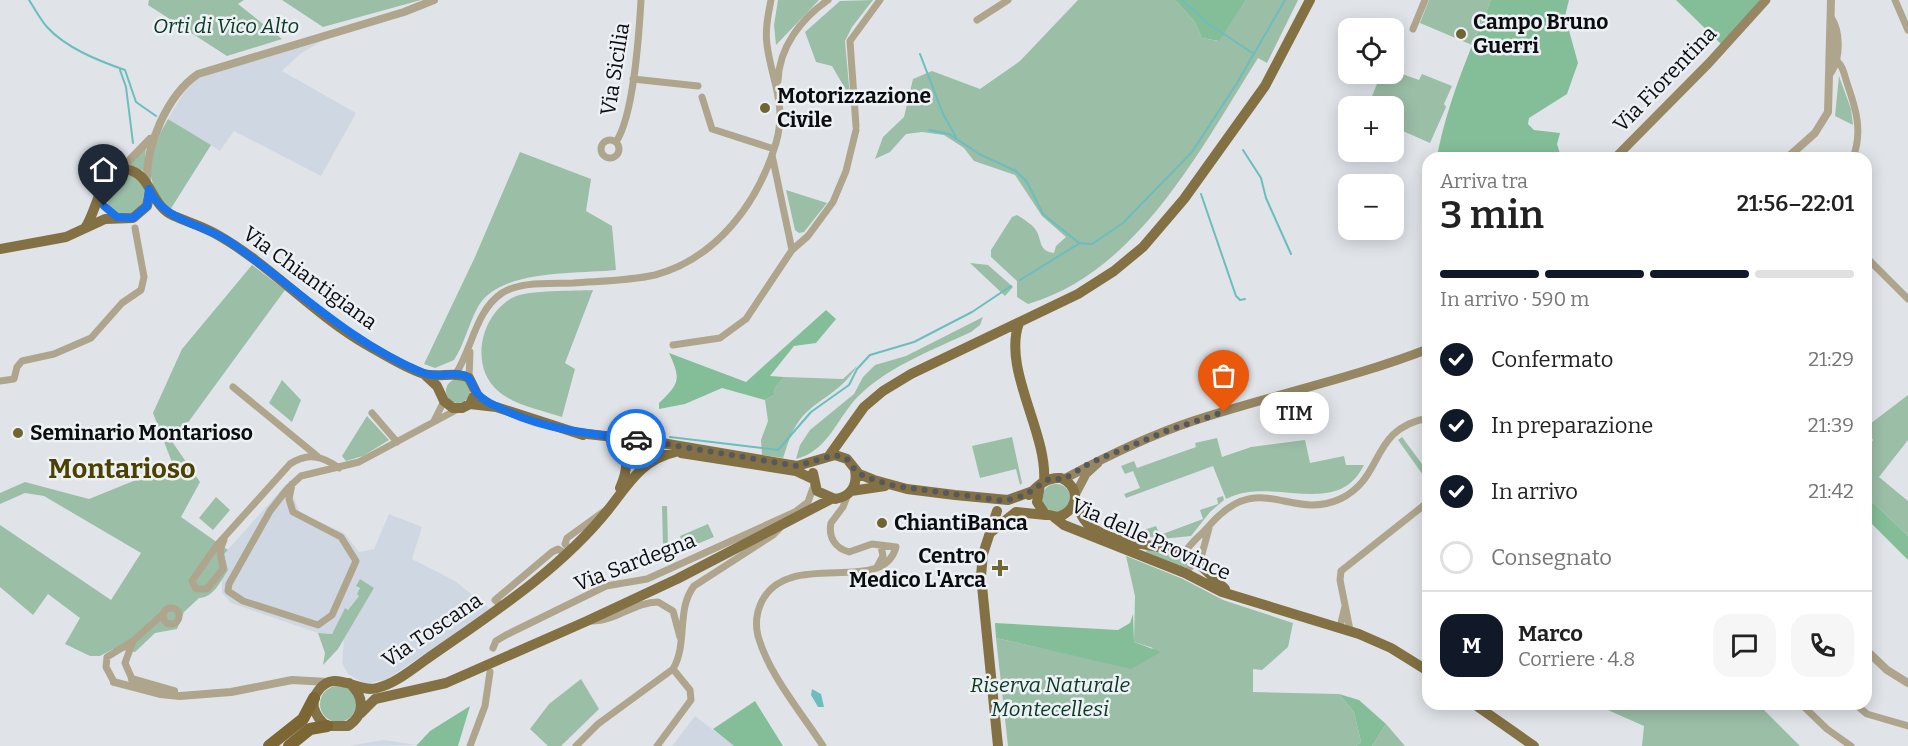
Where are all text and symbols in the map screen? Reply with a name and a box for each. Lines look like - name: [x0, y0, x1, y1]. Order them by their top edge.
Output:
- place label: Campo Bruno Guerri: [1473, 9, 1608, 59]
- park label: Orti di Vico Alto: [153, 13, 299, 39]
- map controls: [1338, 18, 1404, 240]
- button: locate: [1338, 18, 1404, 84]
- street label: Via Sicilia: [595, 20, 635, 117]
- street label: Via Fiorentina: [1608, 20, 1722, 137]
- marker: Campo Bruno Guerri: [1454, 27, 1468, 41]
- place label: Motorizzazione Civile: [777, 83, 931, 133]
- button: +: [1338, 96, 1404, 162]
- marker: Motorizzazione Civile: [758, 101, 772, 115]
- pin: [78, 144, 129, 206]
- icon: home: [87, 153, 120, 186]
- text: Arriva tra: [1440, 169, 1528, 193]
- button: −: [1338, 174, 1404, 240]
- text: 21:56–22:01: [1737, 190, 1854, 217]
- text: 3 min: [1440, 192, 1544, 238]
- street label: Via Chiantigiana: [238, 221, 383, 336]
- text: In arrivo · 590 m: [1440, 287, 1589, 311]
- icon: check: [1440, 343, 1473, 376]
- text: Confermato: [1491, 346, 1613, 373]
- text: 21:29: [1808, 347, 1854, 371]
- pin: [1198, 350, 1249, 412]
- icon: bag: [1207, 359, 1240, 392]
- callout: TIM: [1260, 391, 1329, 433]
- text: TIM: [1276, 401, 1313, 425]
- courier: [606, 409, 666, 469]
- icon: check: [1440, 409, 1473, 442]
- text: In preparazione: [1491, 412, 1653, 439]
- text: 21:39: [1808, 413, 1854, 437]
- place label: Seminario Montarioso: [30, 420, 253, 446]
- icon: car: [620, 423, 653, 456]
- marker: Seminario Montarioso: [11, 426, 25, 440]
- district label: Montarioso: [48, 453, 196, 485]
- icon: check: [1440, 475, 1473, 508]
- text: In arrivo: [1491, 478, 1578, 505]
- text: 21:42: [1808, 479, 1854, 503]
- street label: Via delle Province: [1067, 492, 1235, 586]
- place label: ChiantiBanca: [894, 510, 1028, 536]
- marker: ChiantiBanca: [875, 516, 889, 530]
- street label: Via Sardegna: [571, 527, 700, 597]
- place label: Centro Medico L'Arca: [849, 543, 986, 593]
- text: Consegnato: [1491, 544, 1612, 571]
- marker: Centro Medico L'Arca: [991, 559, 1009, 577]
- street label: Via Toscana: [377, 587, 487, 673]
- button: chat: [1713, 614, 1776, 677]
- button: phone: [1791, 614, 1854, 677]
- text: Marco: [1518, 620, 1583, 647]
- text: M: [1462, 632, 1481, 659]
- text: Corriere · 4.8: [1518, 647, 1635, 671]
- park label: Riserva Naturale Montecellesi: [970, 672, 1130, 722]

